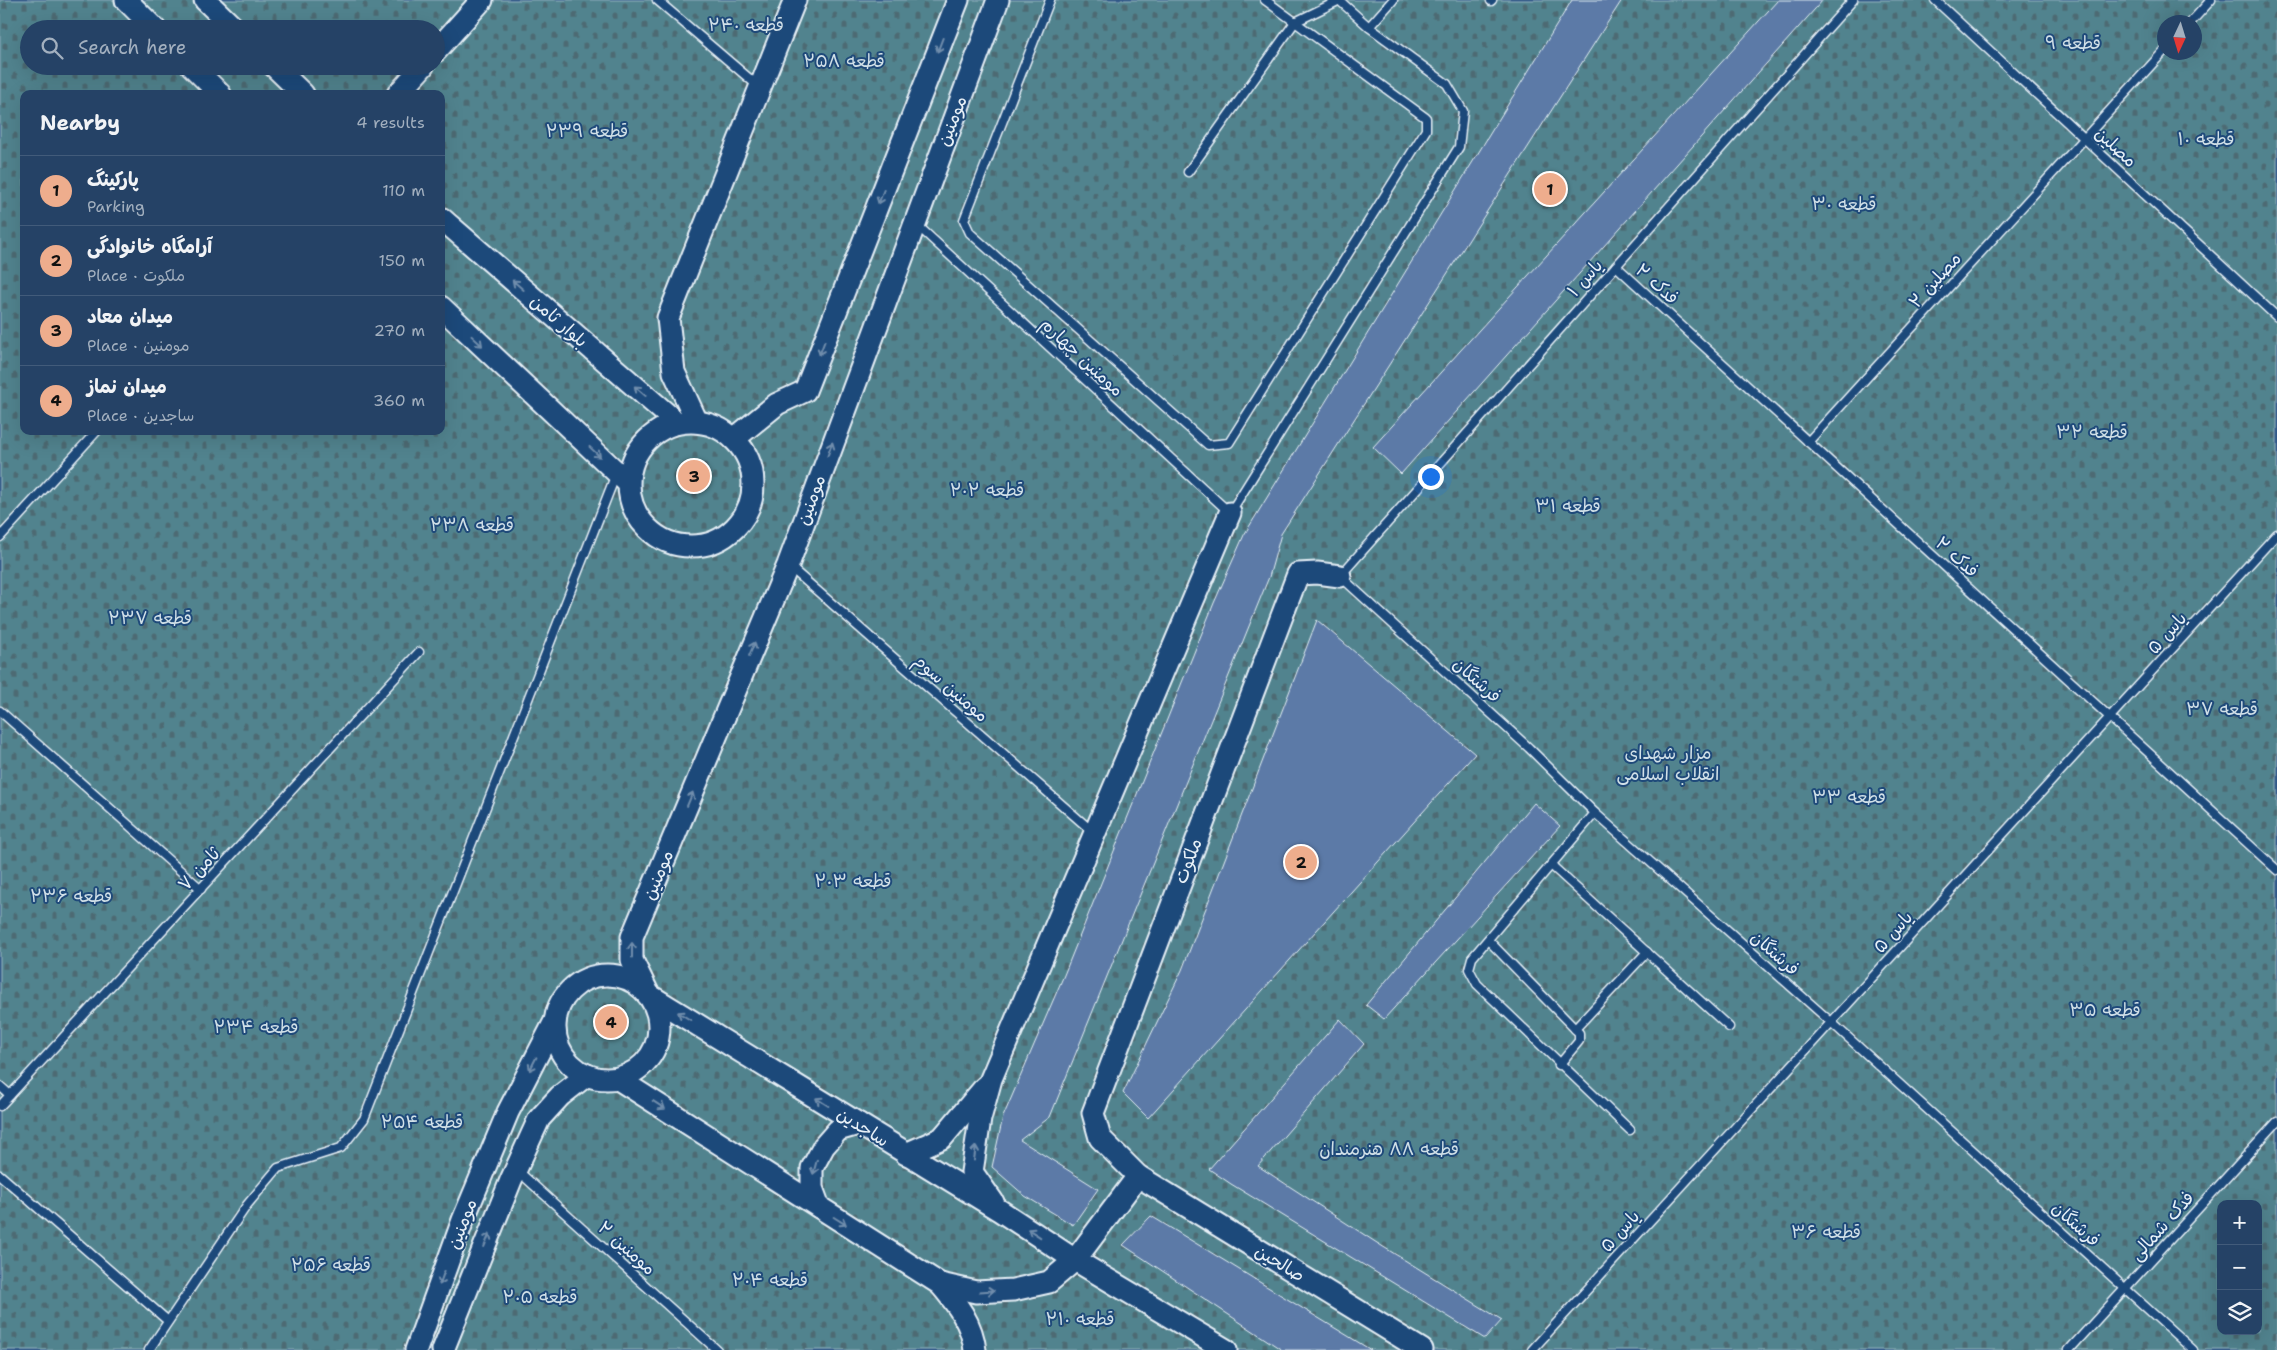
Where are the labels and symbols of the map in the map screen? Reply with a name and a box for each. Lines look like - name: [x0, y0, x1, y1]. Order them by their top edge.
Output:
- park label: قطعه ۲۴۰: [708, 13, 784, 37]
- north arrow: [2157, 15, 2202, 60]
- park label: قطعه ۹: [2045, 31, 2101, 55]
- one-way arrow: [935, 37, 944, 53]
- park label: قطعه ۲۵۸: [803, 49, 885, 73]
- street label: مومنین: [931, 92, 973, 150]
- park label: قطعه ۲۳۹: [546, 119, 628, 143]
- street label: مصلین: [2090, 121, 2142, 173]
- park label: قطعه ۱۰: [2178, 127, 2234, 151]
- pin: 1: [1534, 170, 1566, 208]
- one-way arrow: [875, 189, 885, 204]
- park label: قطعه ۳۰: [1811, 192, 1877, 216]
- street label: مصلین ۲: [1903, 247, 1967, 313]
- street label: یاس ۱: [1562, 254, 1608, 302]
- street label: فدک ۲: [1630, 258, 1684, 310]
- one-way arrow: [511, 279, 524, 290]
- street label: بلوار ثامن: [525, 289, 593, 353]
- street label: مومنین چهارم: [1034, 312, 1129, 403]
- one-way arrow: [470, 335, 483, 347]
- one-way arrow: [816, 340, 826, 355]
- one-way arrow: [634, 386, 647, 397]
- park label: قطعه ۳۲: [2056, 420, 2128, 444]
- one-way arrow: [826, 442, 835, 457]
- one-way arrow: [589, 446, 602, 458]
- pin: 3: [678, 457, 710, 495]
- your location: [1418, 464, 1444, 490]
- street label: مومنین: [791, 471, 831, 529]
- park label: قطعه ۲۰۲: [950, 478, 1024, 502]
- park label: قطعه ۳۱: [1535, 494, 1601, 518]
- park label: قطعه ۲۳۸: [430, 513, 514, 537]
- street label: فدک ۲: [1930, 531, 1984, 583]
- park label: قطعه ۲۳۷: [108, 606, 192, 630]
- street label: یاس ۵: [2142, 607, 2192, 659]
- one-way arrow: [749, 642, 758, 657]
- street label: مومنین سوم: [907, 649, 994, 729]
- street label: فرشتگان: [1448, 652, 1506, 708]
- park label: قطعه ۳۷: [2186, 697, 2258, 721]
- park label: مزار شهدای انقلاب اسلامی: [1616, 741, 1720, 786]
- park label: قطعه ۳۳: [1812, 785, 1886, 809]
- one-way arrow: [685, 792, 695, 807]
- street label: ملکوت: [1168, 835, 1208, 887]
- street label: ثامن ۷: [173, 841, 226, 896]
- pin: 2: [1285, 843, 1317, 881]
- street label: مومنین: [637, 846, 679, 904]
- park label: قطعه ۲۰۳: [814, 869, 892, 893]
- park label: قطعه ۲۳۶: [30, 884, 112, 908]
- street label: یاس ۵: [1868, 906, 1918, 958]
- street label: فرشتگان: [1746, 925, 1804, 981]
- one-way arrow: [627, 943, 637, 959]
- park label: قطعه ۳۵: [2069, 998, 2141, 1022]
- pin: 4: [595, 1003, 627, 1041]
- one-way arrow: [677, 1011, 691, 1021]
- park label: قطعه ۲۳۴: [214, 1015, 298, 1039]
- one-way arrow: [528, 1056, 537, 1071]
- one-way arrow: [815, 1096, 829, 1106]
- one-way arrow: [652, 1100, 666, 1110]
- street label: ساجدین: [832, 1102, 894, 1152]
- park label: قطعه ۲۵۴: [381, 1110, 463, 1134]
- park label: قطعه ۸۸ هنرمندان: [1319, 1137, 1459, 1161]
- one-way arrow: [970, 1145, 980, 1161]
- one-way arrow: [809, 1159, 819, 1175]
- street label: فدک شمالی: [2124, 1186, 2200, 1266]
- street label: مومنین: [441, 1195, 483, 1253]
- street label: فرشتگان: [2047, 1196, 2105, 1252]
- street label: یاس ۵: [1595, 1205, 1645, 1257]
- street label: مومنین ۲: [593, 1216, 661, 1280]
- one-way arrow: [833, 1216, 847, 1226]
- park label: قطعه ۳۶: [1791, 1220, 1861, 1244]
- one-way arrow: [1028, 1228, 1042, 1238]
- one-way arrow: [483, 1233, 492, 1248]
- street label: صالحین: [1250, 1239, 1310, 1287]
- park label: قطعه ۲۵۶: [291, 1253, 371, 1277]
- park label: قطعه ۲۰۴: [732, 1268, 808, 1292]
- one-way arrow: [437, 1270, 446, 1285]
- park label: قطعه ۲۰۵: [503, 1285, 577, 1309]
- one-way arrow: [979, 1287, 995, 1296]
- park label: قطعه ۲۱۰: [1046, 1307, 1114, 1331]

